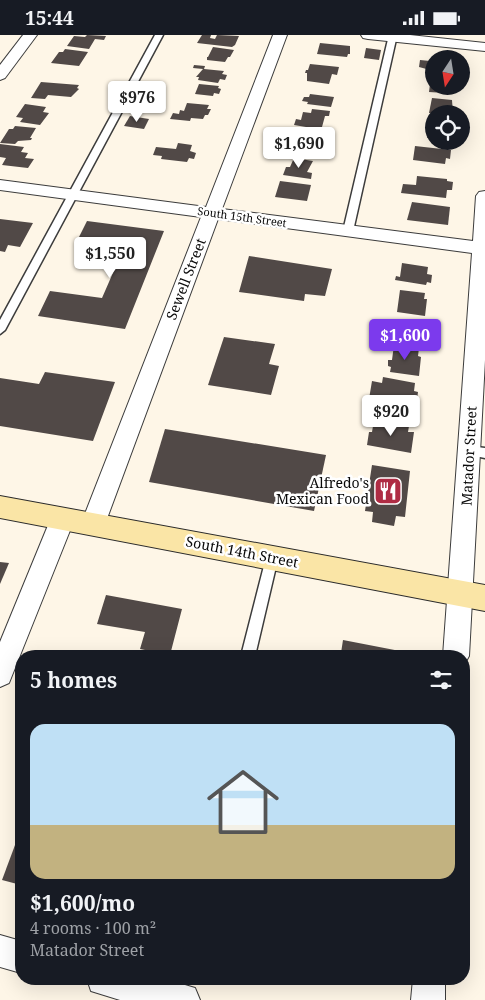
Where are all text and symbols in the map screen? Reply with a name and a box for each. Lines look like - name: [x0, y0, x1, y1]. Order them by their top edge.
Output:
- text: 15:44: [25, 5, 74, 31]
- north arrow: [425, 50, 470, 95]
- map controls: [425, 50, 470, 150]
- pin: $976: [107, 81, 167, 123]
- text: $976: [119, 86, 155, 108]
- button: locate: [425, 105, 470, 150]
- pin: $1,690: [258, 127, 340, 169]
- text: $1,690: [274, 132, 324, 154]
- street label: South 15th Street: [197, 203, 288, 230]
- street label: Sewell Street: [161, 235, 210, 322]
- pin: $1,550: [69, 237, 151, 279]
- text: $1,550: [85, 242, 135, 264]
- pin: $1,600: [364, 319, 446, 361]
- text: $1,600: [380, 324, 430, 346]
- pin: $920: [361, 395, 421, 437]
- text: $920: [373, 400, 409, 422]
- street label: Matador Street: [456, 406, 481, 506]
- place label: Alfredo's Mexican Food: [276, 473, 369, 508]
- restaurant icon: Alfredo's Mexican Food: [373, 476, 403, 506]
- street label: South 14th Street: [184, 531, 300, 572]
- text: 5 homes: [30, 666, 117, 694]
- icon: filters: [427, 666, 455, 694]
- icon: home: [198, 757, 288, 847]
- text: $1,600/mo: [30, 889, 135, 917]
- text: 4 rooms · 100 m²: [30, 917, 156, 939]
- text: Matador Street: [30, 939, 144, 961]

